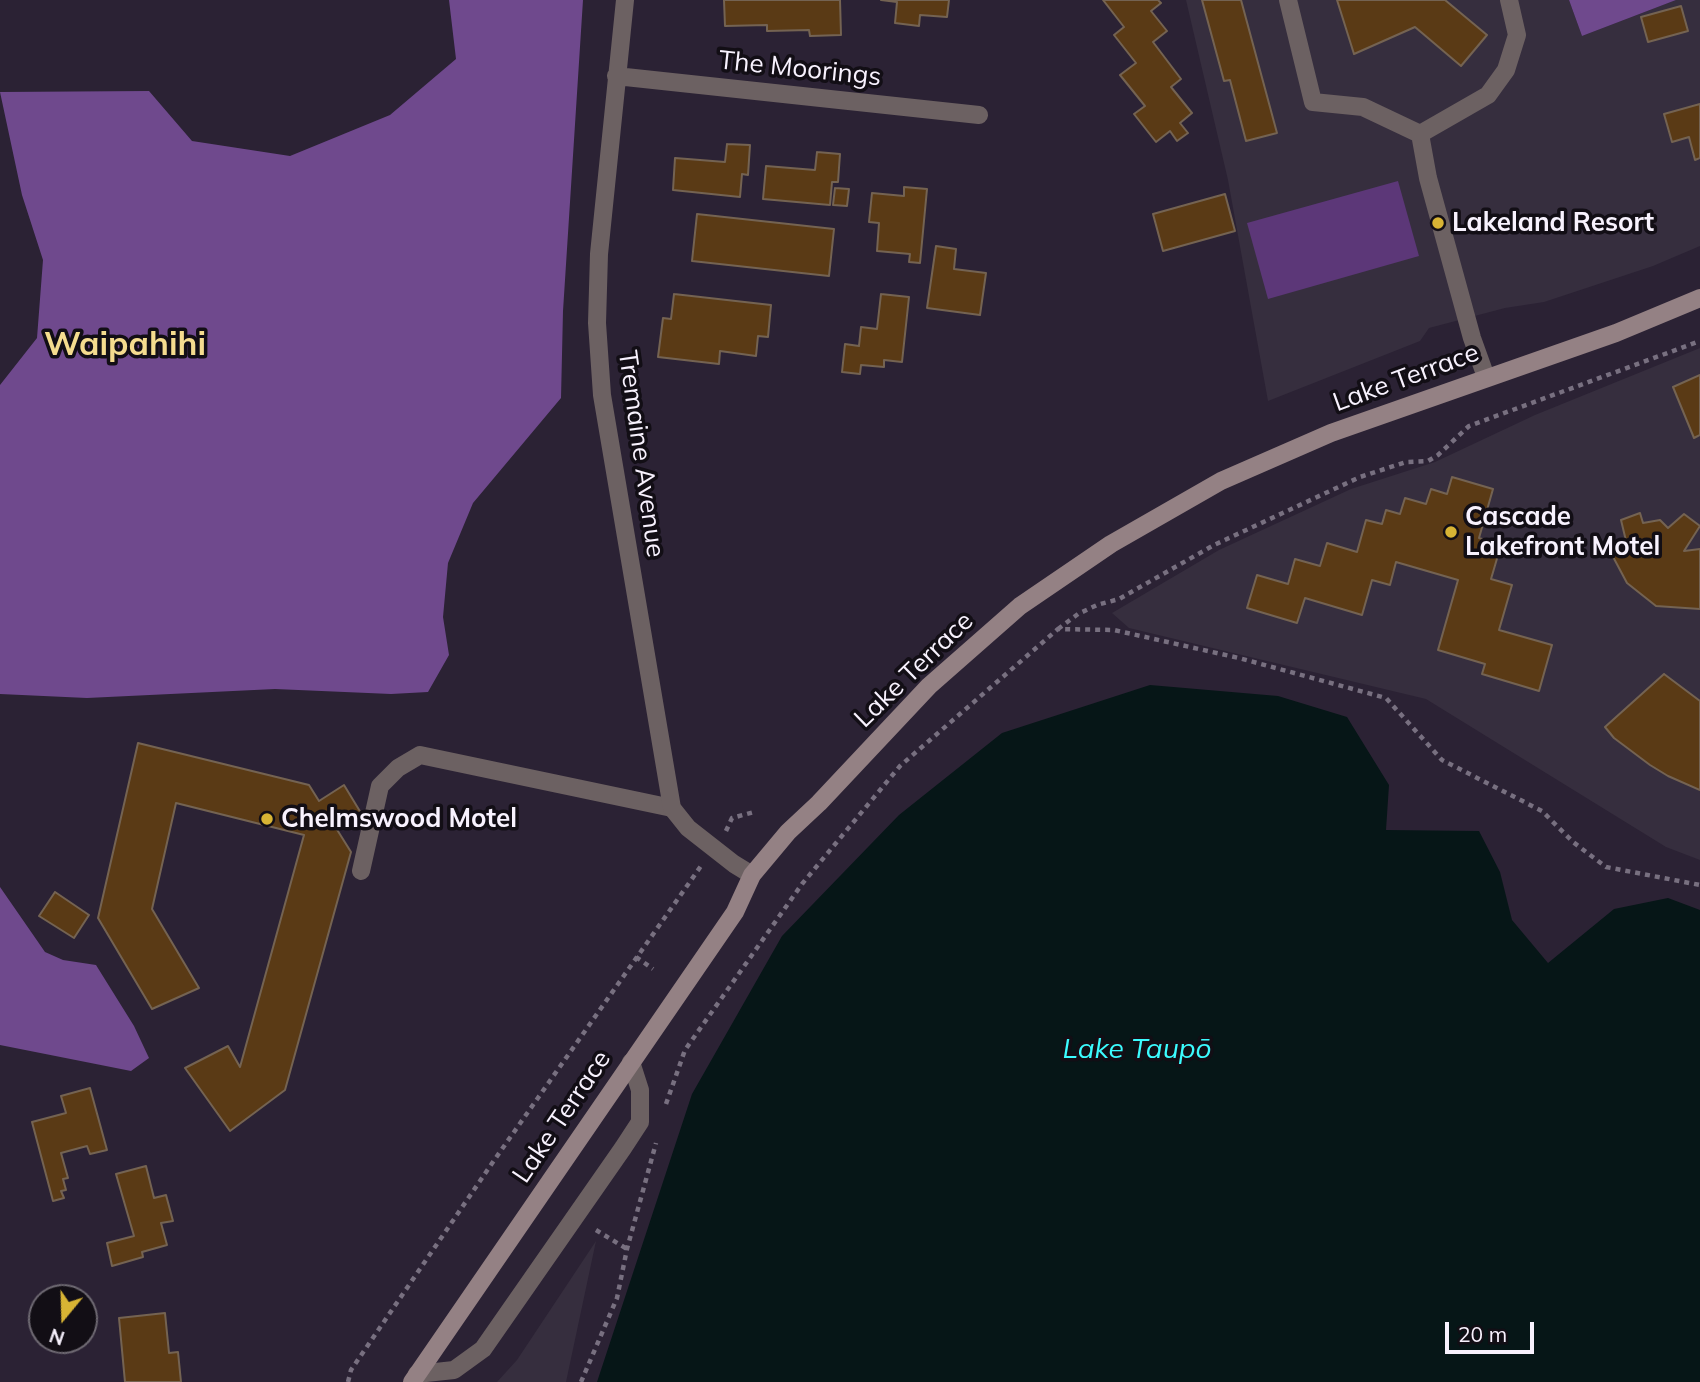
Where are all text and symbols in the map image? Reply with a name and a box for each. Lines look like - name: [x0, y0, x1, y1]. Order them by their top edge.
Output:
- street label: The Moorings: [717, 45, 883, 93]
- place label: Lakeland Resort: [1452, 207, 1654, 239]
- marker: Lakeland Resort: [1430, 215, 1446, 231]
- district label: Waipahihi: [44, 325, 206, 365]
- street label: Lake Terrace: [1329, 337, 1483, 419]
- street label: Tremaine Avenue: [611, 349, 671, 559]
- place label: Cascade Lakefront Motel: [1465, 501, 1660, 562]
- marker: Cascade Lakefront Motel: [1443, 524, 1459, 540]
- street label: Lake Terrace: [848, 606, 980, 734]
- place label: Chelmswood Motel: [281, 803, 517, 835]
- marker: Chelmswood Motel: [259, 811, 275, 827]
- water label: Lake Taupō: [1062, 1033, 1212, 1067]
- street label: Lake Terrace: [506, 1045, 618, 1189]
- north arrow: [28, 1284, 98, 1354]
- scale bar: [1448, 1308, 1537, 1352]
- text: 20 m: [1458, 1321, 1507, 1347]
- text: N: [46, 1323, 68, 1351]

